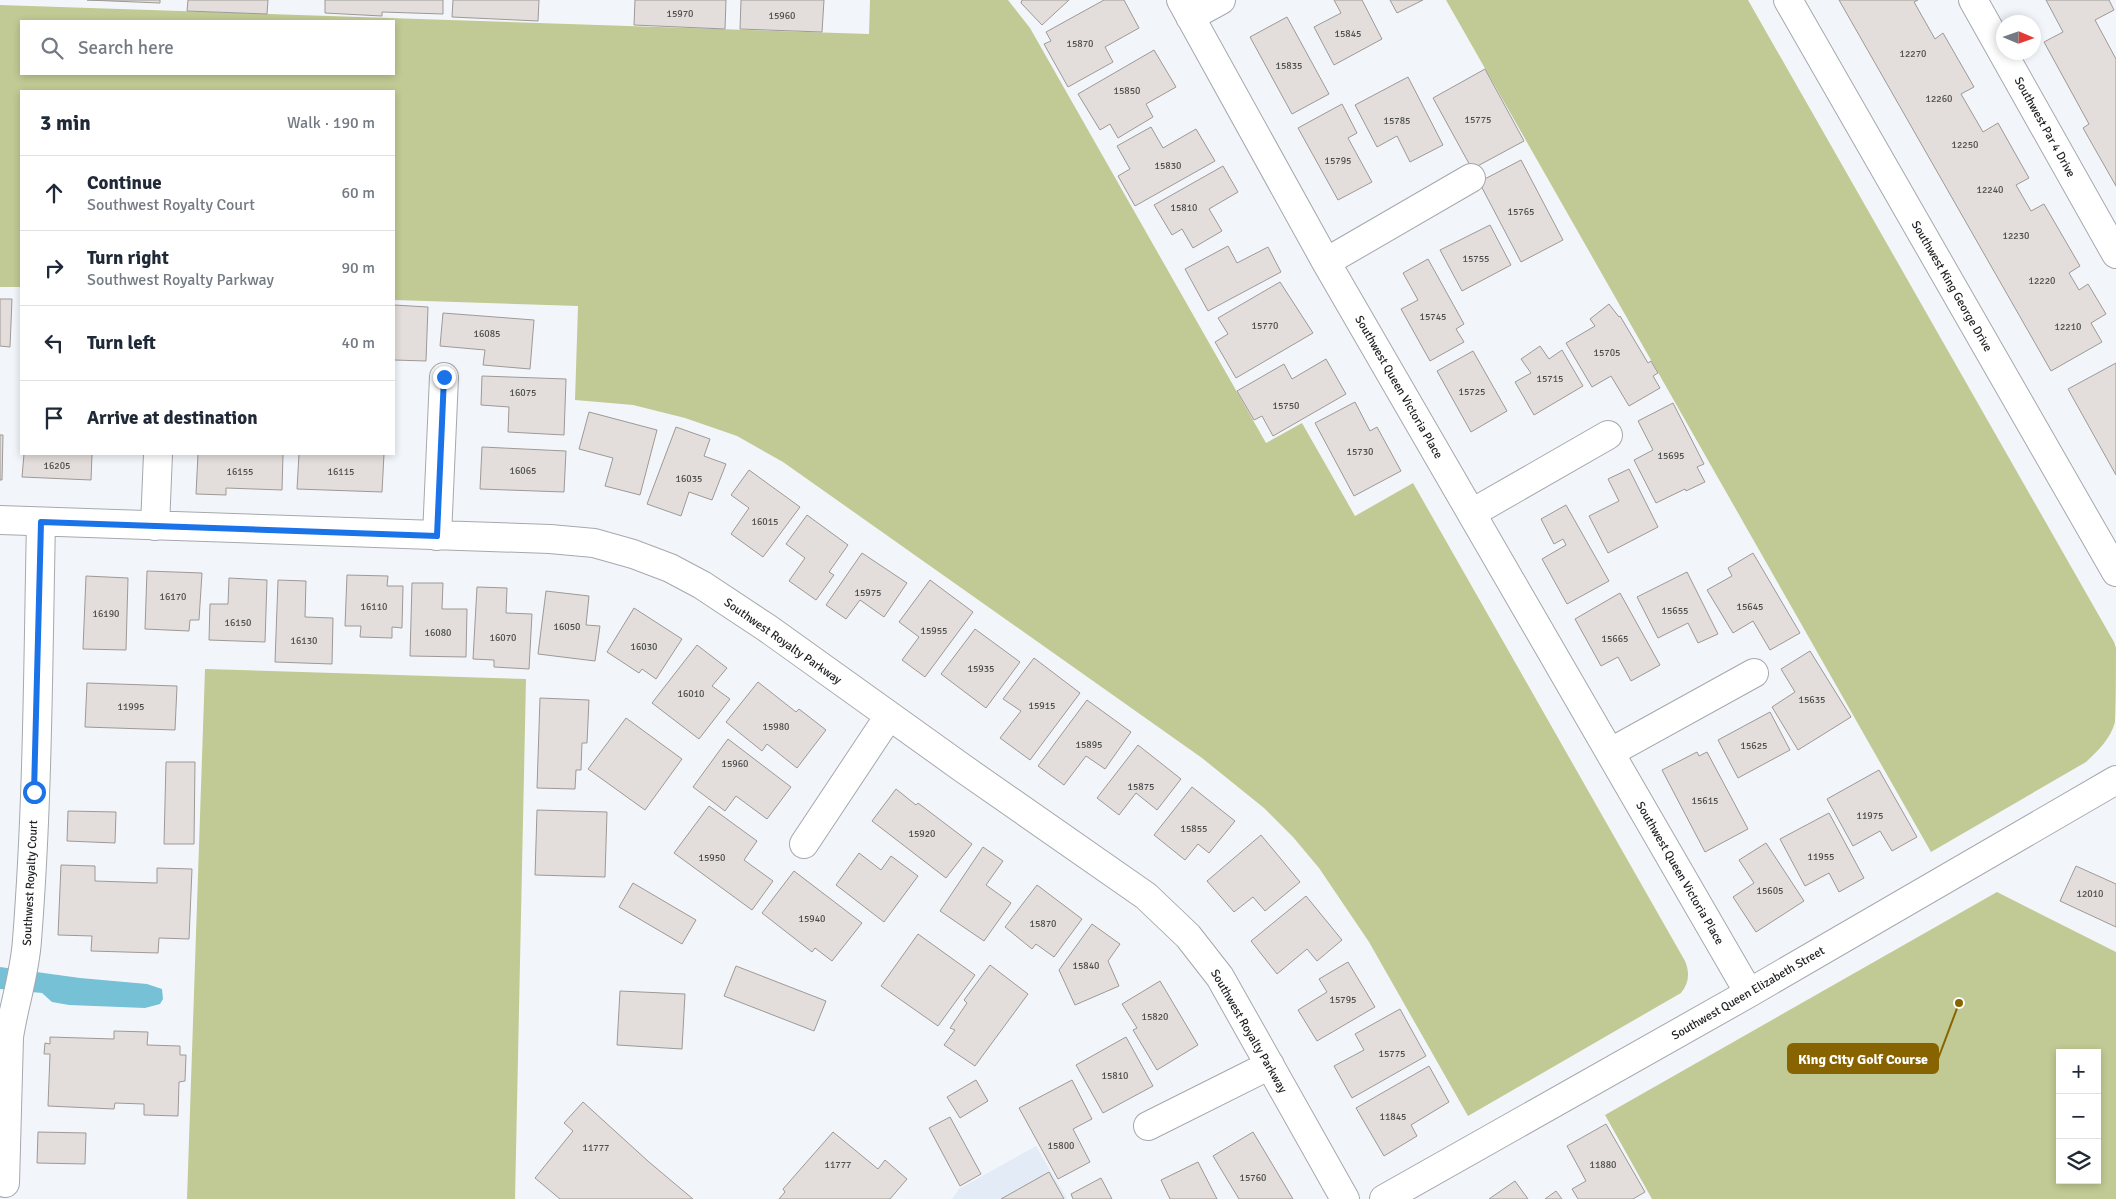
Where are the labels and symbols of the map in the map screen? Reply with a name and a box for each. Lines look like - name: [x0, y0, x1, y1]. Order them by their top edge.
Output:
- house number: 15970: [666, 8, 694, 20]
- house number: 15960: [768, 10, 796, 22]
- north arrow: [1996, 15, 2041, 60]
- house number: 15845: [1334, 28, 1362, 40]
- house number: 15870: [1066, 38, 1094, 50]
- house number: 12270: [1899, 48, 1927, 60]
- house number: 15835: [1275, 60, 1303, 72]
- street label: Southwest Par 4 Drive: [2011, 75, 2078, 180]
- house number: 15850: [1113, 85, 1141, 97]
- house number: 12260: [1925, 93, 1953, 105]
- house number: 15775: [1464, 114, 1492, 126]
- house number: 15785: [1383, 115, 1411, 127]
- house number: 12250: [1951, 139, 1979, 151]
- house number: 15795: [1324, 155, 1352, 167]
- house number: 15830: [1154, 160, 1182, 172]
- house number: 12240: [1976, 184, 2004, 196]
- house number: 15810: [1170, 202, 1198, 214]
- house number: 15765: [1507, 206, 1535, 218]
- street label: Southwest King George Drive: [1908, 218, 1995, 354]
- house number: 12230: [2002, 230, 2030, 242]
- house number: 15755: [1462, 253, 1490, 265]
- house number: 12220: [2028, 275, 2056, 287]
- house number: 15745: [1419, 311, 1447, 323]
- street label: Southwest Queen Victoria Place: [1351, 313, 1446, 462]
- house number: 15770: [1251, 320, 1279, 332]
- house number: 12210: [2054, 321, 2082, 333]
- house number: 16085: [473, 328, 501, 340]
- house number: 15705: [1593, 347, 1621, 359]
- route end: [433, 366, 456, 389]
- house number: 15715: [1536, 373, 1564, 385]
- house number: 15725: [1458, 386, 1486, 398]
- house number: 16075: [509, 387, 537, 399]
- house number: 15750: [1272, 400, 1300, 412]
- house number: 15730: [1346, 446, 1374, 458]
- house number: 15695: [1657, 450, 1685, 462]
- house number: 16205: [43, 460, 71, 472]
- house number: 16065: [509, 465, 537, 477]
- house number: 16155: [226, 466, 254, 478]
- house number: 16115: [327, 466, 355, 478]
- house number: 16035: [675, 473, 703, 485]
- house number: 16015: [751, 516, 779, 528]
- house number: 15975: [854, 587, 882, 599]
- house number: 16170: [159, 591, 187, 603]
- street label: Southwest Royalty Parkway: [721, 595, 845, 688]
- house number: 16110: [360, 601, 388, 613]
- house number: 15645: [1736, 601, 1764, 613]
- house number: 15655: [1661, 605, 1689, 617]
- house number: 16190: [92, 608, 120, 620]
- house number: 16150: [224, 617, 252, 629]
- house number: 16050: [553, 621, 581, 633]
- house number: 15955: [920, 625, 948, 637]
- house number: 16080: [424, 627, 452, 639]
- house number: 16070: [489, 632, 517, 644]
- house number: 15665: [1601, 633, 1629, 645]
- house number: 16130: [290, 635, 318, 647]
- house number: 16030: [630, 641, 658, 653]
- house number: 15935: [967, 663, 995, 675]
- house number: 16010: [677, 688, 705, 700]
- house number: 15635: [1798, 694, 1826, 706]
- house number: 15915: [1028, 700, 1056, 712]
- house number: 11995: [117, 701, 145, 713]
- house number: 15980: [762, 721, 790, 733]
- house number: 15895: [1075, 739, 1103, 751]
- house number: 15625: [1740, 740, 1768, 752]
- house number: 15960: [721, 758, 749, 770]
- route start: [23, 781, 46, 804]
- house number: 15875: [1127, 781, 1155, 793]
- house number: 15615: [1691, 795, 1719, 807]
- street label: Southwest Queen Victoria Place: [1632, 799, 1727, 948]
- house number: 11975: [1856, 810, 1884, 822]
- street label: Southwest Royalty Court: [20, 820, 41, 946]
- house number: 15855: [1180, 823, 1208, 835]
- house number: 15920: [908, 828, 936, 840]
- house number: 11955: [1807, 851, 1835, 863]
- house number: 15950: [698, 852, 726, 864]
- house number: 15605: [1756, 885, 1784, 897]
- house number: 12010: [2076, 888, 2104, 900]
- house number: 15940: [798, 913, 826, 925]
- house number: 15870: [1029, 918, 1057, 930]
- street label: Southwest Queen Elizabeth Street: [1669, 943, 1827, 1043]
- house number: 15840: [1072, 960, 1100, 972]
- street label: Southwest Royalty Parkway: [1207, 967, 1290, 1096]
- house number: 15795: [1329, 994, 1357, 1006]
- house number: 15820: [1141, 1011, 1169, 1023]
- callout: King City Golf Course: [1788, 1044, 1938, 1073]
- house number: 15775: [1378, 1048, 1406, 1060]
- text: King City Golf Course: [1798, 1051, 1928, 1068]
- house number: 15810: [1101, 1070, 1129, 1082]
- house number: 11845: [1379, 1111, 1407, 1123]
- house number: 15800: [1047, 1140, 1075, 1152]
- house number: 11777: [582, 1142, 610, 1154]
- house number: 11777: [824, 1159, 852, 1171]
- house number: 11880: [1589, 1159, 1617, 1171]
- house number: 15760: [1239, 1172, 1267, 1184]

